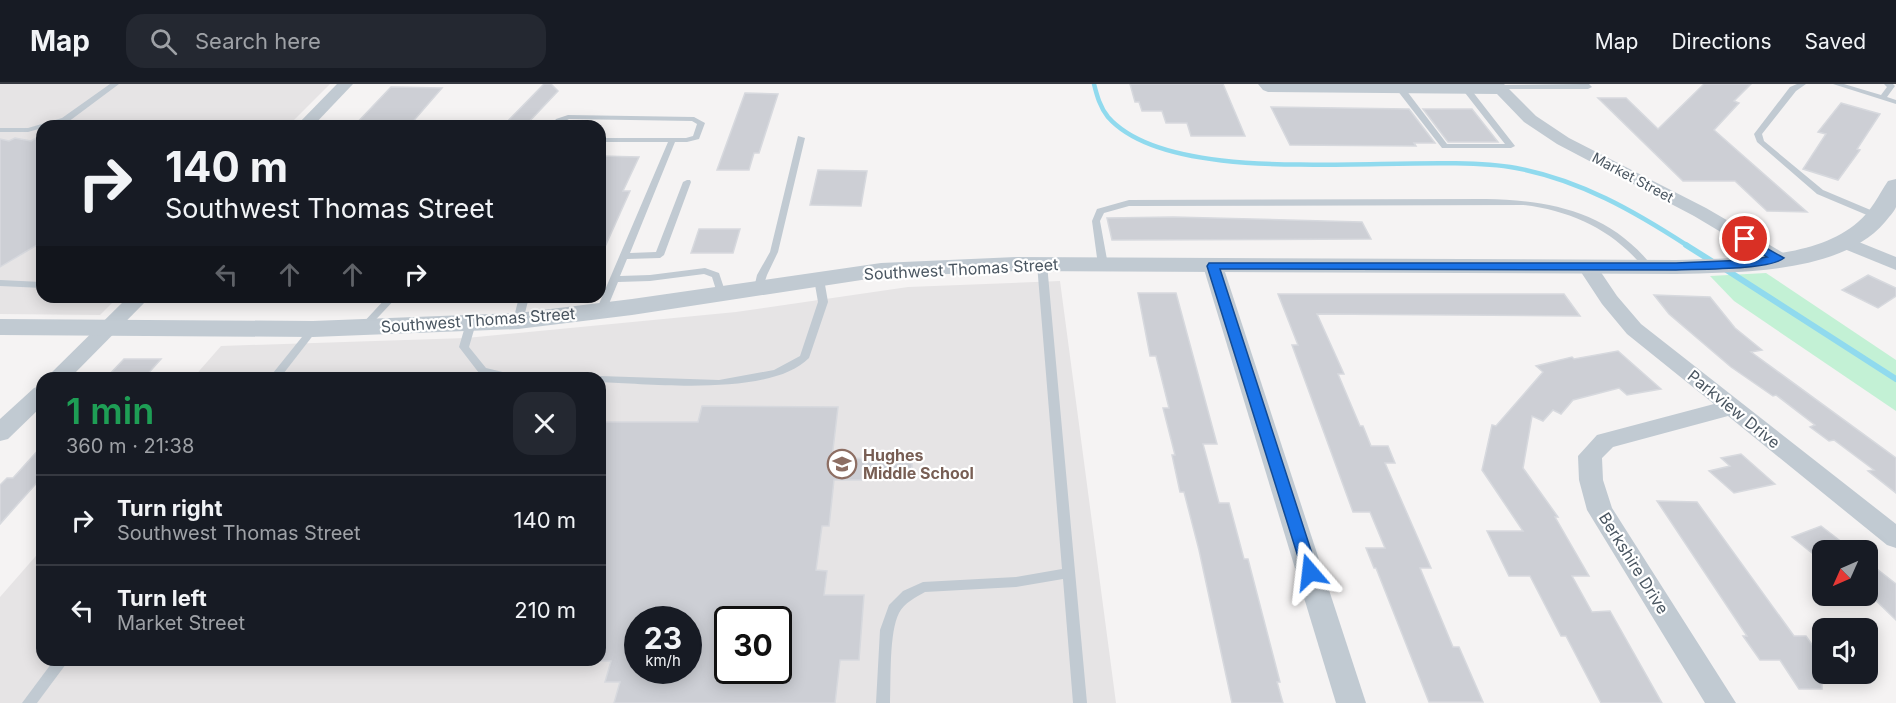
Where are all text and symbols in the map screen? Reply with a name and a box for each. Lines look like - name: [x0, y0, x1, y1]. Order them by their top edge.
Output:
- search box: [126, 14, 546, 68]
- text: Map: [30, 24, 90, 58]
- icon: search: [147, 25, 180, 58]
- text: Search here: [195, 28, 321, 54]
- text: Map: [1595, 29, 1638, 54]
- text: Directions: [1671, 29, 1772, 54]
- text: Saved: [1805, 29, 1866, 54]
- text: 140 m: [165, 141, 288, 192]
- icon: right: [66, 144, 144, 222]
- street label: Market Street: [1589, 148, 1677, 206]
- text: Southwest Thomas Street: [165, 192, 494, 225]
- pin: [1719, 213, 1770, 264]
- icon: arrive: [1728, 222, 1761, 255]
- street label: Southwest Thomas Street: [863, 254, 1059, 284]
- icon: left: [210, 258, 243, 291]
- icon: ahead: [273, 258, 306, 291]
- icon: ahead: [336, 258, 369, 291]
- icon: right: [399, 258, 432, 291]
- street label: Southwest Thomas Street: [380, 303, 576, 337]
- street label: Parkview Drive: [1684, 366, 1784, 452]
- text: 1 min: [66, 389, 154, 433]
- button: close: [513, 392, 576, 455]
- text: 360 m · 21:38: [66, 434, 194, 458]
- place label: Hughes Middle School: [863, 445, 974, 483]
- school or university icon: Hughes Middle School: [826, 448, 858, 480]
- text: Turn right: [117, 495, 223, 521]
- icon: right: [66, 504, 99, 537]
- text: 140 m: [514, 507, 576, 533]
- street label: Berkshire Drive: [1595, 509, 1673, 617]
- text: Southwest Thomas Street: [117, 521, 361, 545]
- position arrow: [1278, 540, 1342, 604]
- north arrow: [1812, 540, 1878, 606]
- map controls: [1812, 540, 1878, 684]
- text: Turn left: [117, 585, 207, 611]
- icon: left: [66, 594, 99, 627]
- text: 210 m: [514, 597, 576, 623]
- speed limit sign: 30: [714, 606, 792, 684]
- text: Market Street: [117, 611, 245, 635]
- button: sound: [1812, 618, 1878, 684]
- text: 23: [644, 620, 682, 656]
- text: km/h: [645, 651, 681, 670]

